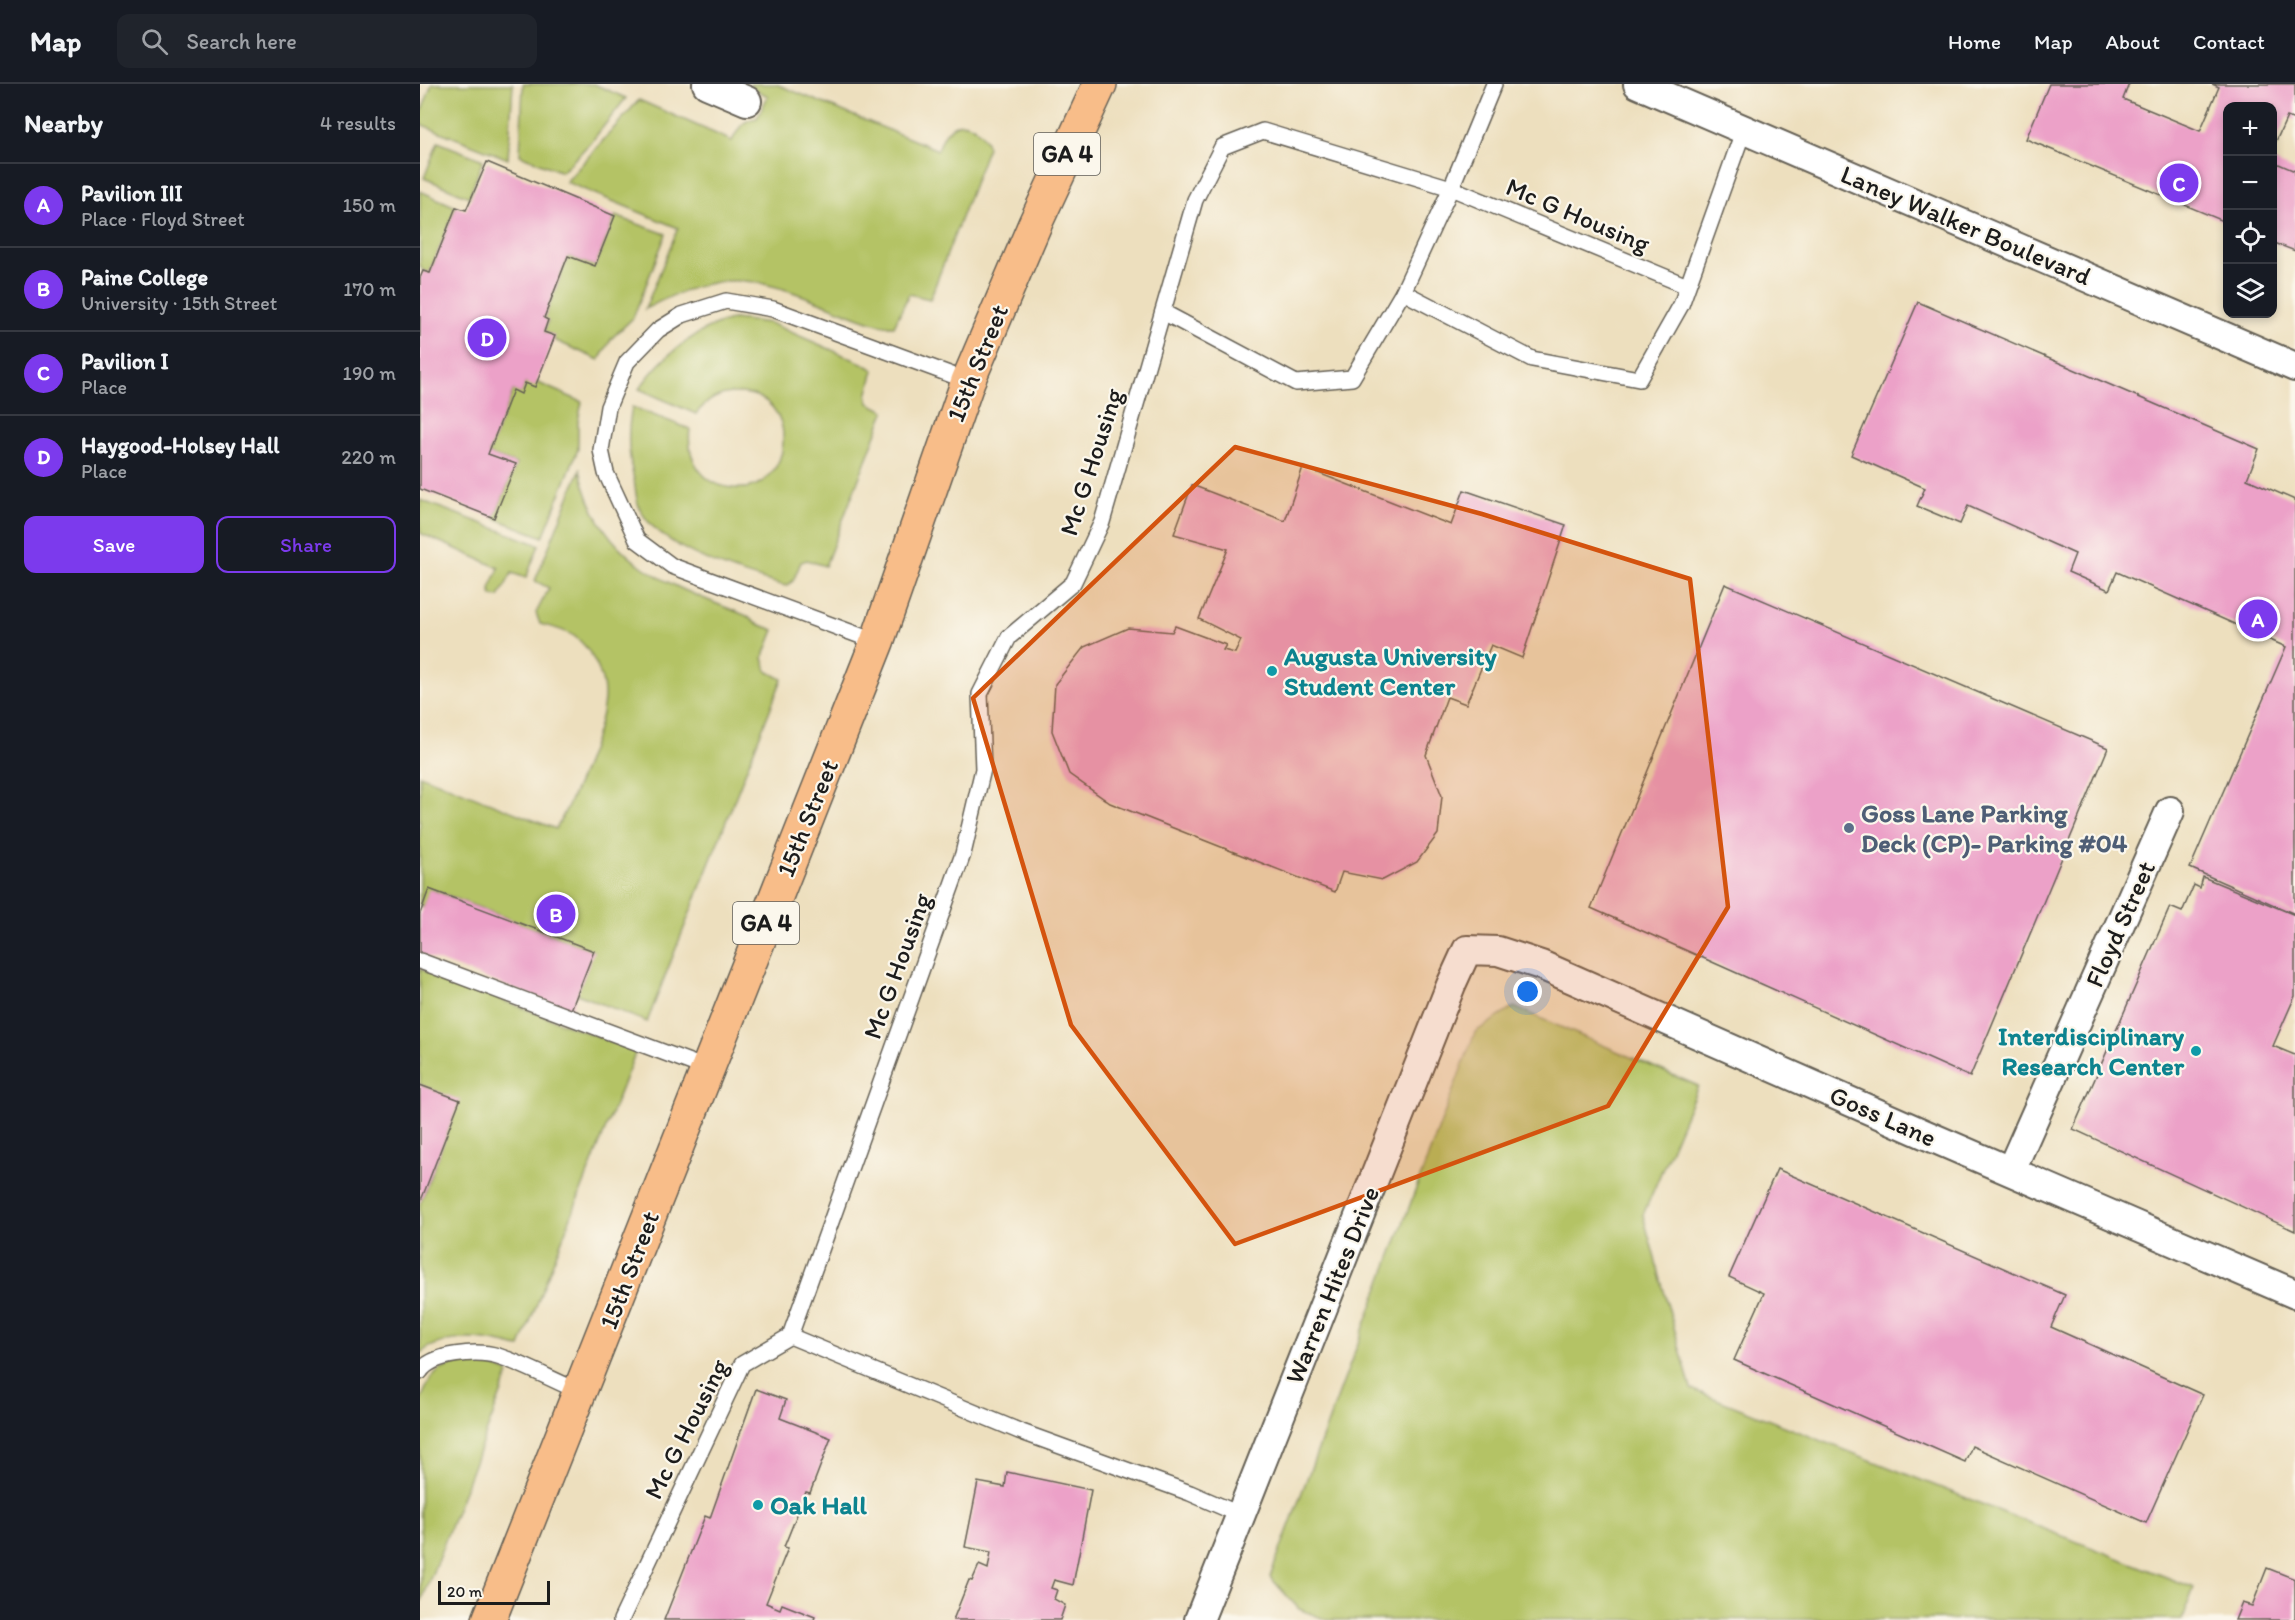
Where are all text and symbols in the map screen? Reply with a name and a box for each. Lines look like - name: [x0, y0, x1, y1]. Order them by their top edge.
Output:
- search box: [117, 14, 537, 68]
- text: Map: [30, 24, 81, 58]
- icon: search: [138, 25, 171, 58]
- text: Search here: [186, 28, 297, 55]
- text: Home: [1948, 29, 2001, 54]
- text: Map: [2034, 29, 2073, 54]
- text: About: [2106, 29, 2160, 54]
- text: Contact: [2193, 29, 2265, 54]
- map controls: [2223, 102, 2277, 318]
- button: +: [2223, 102, 2277, 156]
- text: Nearby: [24, 107, 103, 139]
- text: 4 results: [320, 111, 396, 135]
- road number: GA 4: [1034, 133, 1100, 175]
- button: −: [2223, 156, 2277, 210]
- street label: Laney Walker Boulevard: [1836, 158, 2096, 292]
- pin: C: [2160, 160, 2198, 206]
- street label: Mc G Housing: [1501, 170, 1655, 260]
- text: Pavilion III: [81, 180, 183, 207]
- text: A: [37, 193, 50, 217]
- text: 150 m: [343, 193, 396, 217]
- text: Place · Floyd Street: [81, 207, 245, 231]
- button: locate: [2223, 210, 2277, 264]
- text: Paine College: [81, 264, 208, 291]
- button: layers: [2223, 264, 2277, 318]
- text: B: [37, 277, 50, 301]
- text: 170 m: [343, 277, 396, 301]
- text: University · 15th Street: [81, 291, 277, 315]
- street label: 15th Street: [939, 299, 1015, 426]
- pin: D: [468, 316, 506, 360]
- text: Pavilion I: [81, 348, 169, 375]
- text: C: [37, 361, 50, 385]
- text: 190 m: [343, 361, 396, 385]
- text: Place: [81, 375, 127, 399]
- street label: Mc G Housing: [1052, 384, 1130, 540]
- text: Haygood-Holsey Hall: [81, 432, 280, 459]
- text: D: [37, 445, 50, 469]
- text: 220 m: [341, 445, 396, 469]
- text: Place: [81, 459, 127, 483]
- button: Save: [24, 516, 204, 573]
- button: Share: [216, 516, 396, 573]
- pin: A: [2238, 596, 2278, 642]
- place label: Augusta University Student Center: [1283, 640, 1497, 702]
- marker: Augusta University Student Center: [1265, 664, 1279, 678]
- street label: 15th Street: [769, 754, 845, 881]
- place label: Goss Lane Parking Deck (CP)- Parking #04: [1861, 797, 2128, 859]
- marker: Goss Lane Parking Deck (CP)- Parking #04: [1842, 821, 1856, 835]
- street label: Floyd Street: [2078, 856, 2162, 992]
- street label: Mc G Housing: [856, 888, 938, 1043]
- pin: B: [536, 892, 576, 936]
- road number: GA 4: [733, 902, 799, 944]
- your location: [1513, 977, 1542, 1006]
- place label: Interdisciplinary Research Center: [1998, 1020, 2185, 1082]
- marker: Interdisciplinary Research Center: [2189, 1044, 2203, 1058]
- street label: Goss Lane: [1825, 1078, 1941, 1154]
- street label: Warren Hites Drive: [1278, 1182, 1386, 1388]
- street label: 15th Street: [592, 1206, 666, 1334]
- street label: Mc G Housing: [637, 1353, 735, 1504]
- place label: Oak Hall: [770, 1489, 868, 1521]
- marker: Oak Hall: [751, 1498, 765, 1512]
- scale bar: [438, 1578, 550, 1606]
- text: 20 m: [447, 1582, 482, 1601]

